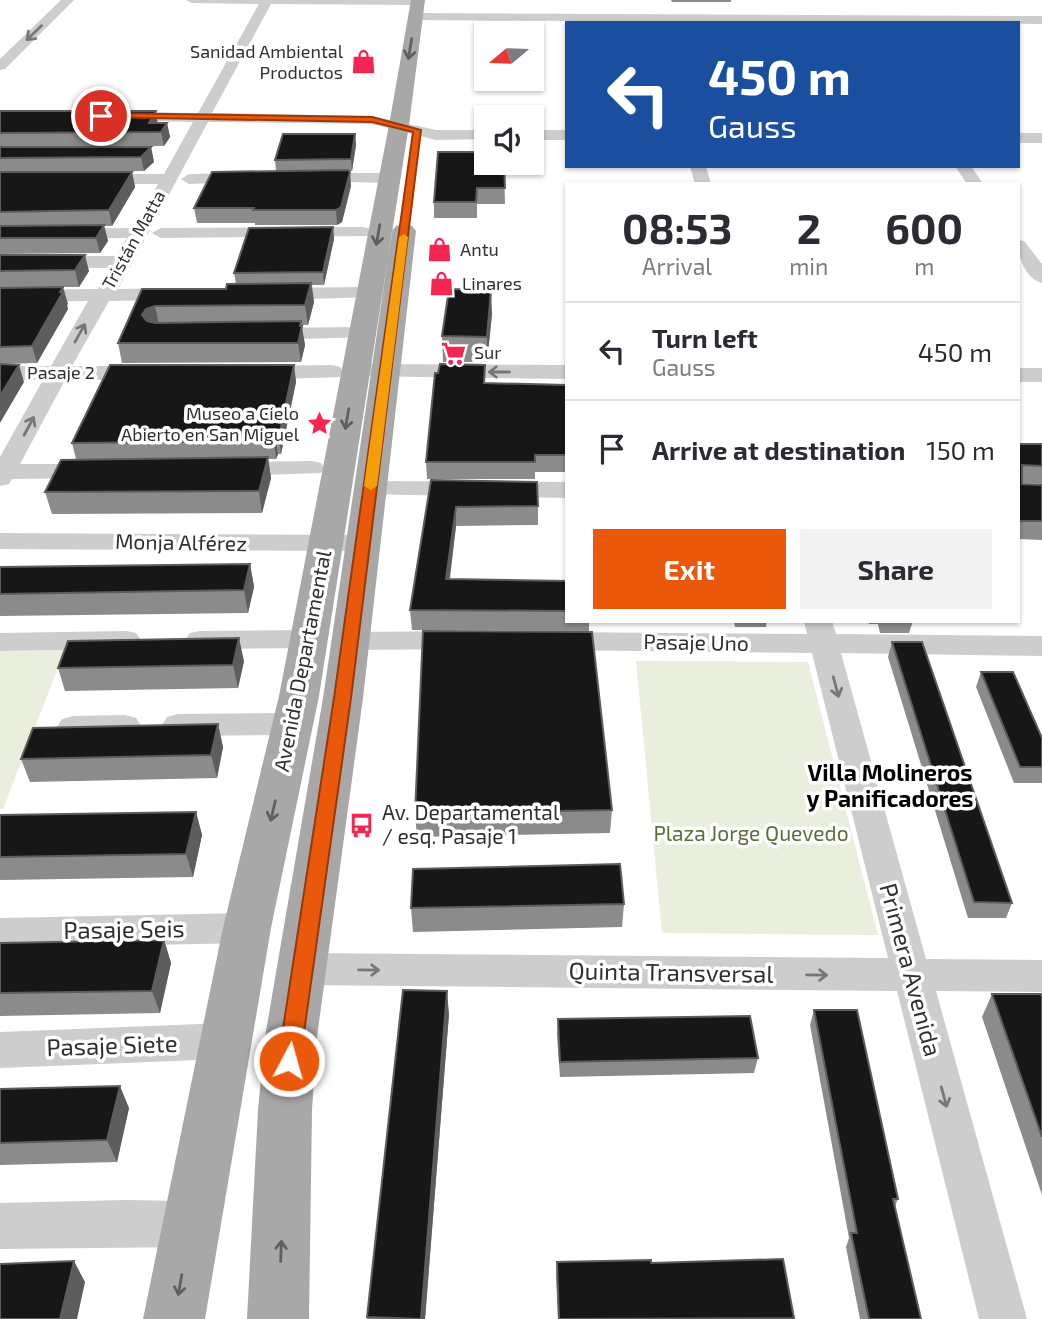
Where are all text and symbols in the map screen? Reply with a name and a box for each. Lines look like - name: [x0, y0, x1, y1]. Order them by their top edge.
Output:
- north arrow: [474, 21, 544, 91]
- map controls: [474, 21, 544, 175]
- one-way arrow: [26, 25, 43, 42]
- one-way arrow: [403, 37, 416, 60]
- place label: Sanidad Ambiental Productos: [190, 40, 344, 83]
- text: 450 m: [708, 46, 851, 105]
- shop icon: Sanidad Ambiental Productos: [349, 48, 377, 76]
- icon: left: [593, 49, 684, 140]
- pin: [71, 86, 131, 146]
- icon: arrive: [82, 97, 120, 135]
- button: sound: [474, 105, 544, 175]
- text: Gauss: [708, 106, 796, 144]
- street label: Tristán Matta: [97, 186, 169, 293]
- text: 08:53: [622, 202, 732, 252]
- text: 2: [797, 202, 821, 252]
- text: 600: [885, 202, 963, 252]
- one-way arrow: [371, 223, 385, 246]
- shop icon: Antu: [426, 236, 454, 264]
- place label: Antu: [460, 238, 499, 260]
- text: Arrival: [642, 252, 712, 280]
- text: min: [789, 252, 828, 280]
- text: m: [914, 252, 934, 280]
- shop icon: Linares: [428, 270, 456, 298]
- place label: Linares: [462, 272, 522, 294]
- text: Turn left: [652, 322, 758, 353]
- one-way arrow: [73, 324, 87, 344]
- icon: left: [593, 332, 631, 370]
- text: 450 m: [918, 336, 992, 367]
- supermarket icon: Sur: [440, 339, 468, 367]
- place label: Sur: [474, 341, 502, 363]
- text: Gauss: [652, 353, 716, 381]
- street label: Pasaje 2: [27, 361, 95, 383]
- one-way arrow: [488, 365, 511, 379]
- place label: Museo a Cielo Abierto en San Miguel: [121, 402, 300, 445]
- one-way arrow: [340, 407, 353, 430]
- place icon: Museo a Cielo Abierto en San Miguel: [305, 410, 333, 438]
- one-way arrow: [22, 417, 36, 437]
- icon: arrive: [593, 430, 631, 468]
- text: Arrive at destination: [652, 434, 905, 465]
- text: 150 m: [926, 434, 995, 465]
- street label: Monja Alférez: [115, 528, 247, 556]
- button: Exit: [593, 529, 786, 609]
- button: Share: [800, 529, 992, 609]
- street label: Avenida Departamental: [268, 547, 335, 774]
- street label: Pasaje Uno: [643, 628, 749, 656]
- one-way arrow: [830, 676, 843, 698]
- district label: Villa Molineros y Panificadores: [806, 758, 974, 812]
- one-way arrow: [266, 799, 280, 822]
- place label: Av. Departamental / esq. Pasaje 1: [382, 799, 560, 849]
- bus stop icon: Av. Departamental / esq. Pasaje 1: [348, 811, 376, 839]
- park label: Plaza Jorge Quevedo: [653, 820, 849, 846]
- street label: Primera Avenida: [874, 880, 948, 1059]
- street label: Pasaje Seis: [63, 913, 185, 944]
- street label: Quinta Transversal: [568, 955, 774, 988]
- one-way arrow: [357, 963, 380, 977]
- one-way arrow: [805, 968, 828, 981]
- position arrow: [252, 1024, 326, 1098]
- street label: Pasaje Siete: [46, 1028, 178, 1061]
- one-way arrow: [938, 1085, 951, 1107]
- one-way arrow: [274, 1240, 288, 1263]
- one-way arrow: [173, 1273, 186, 1296]

